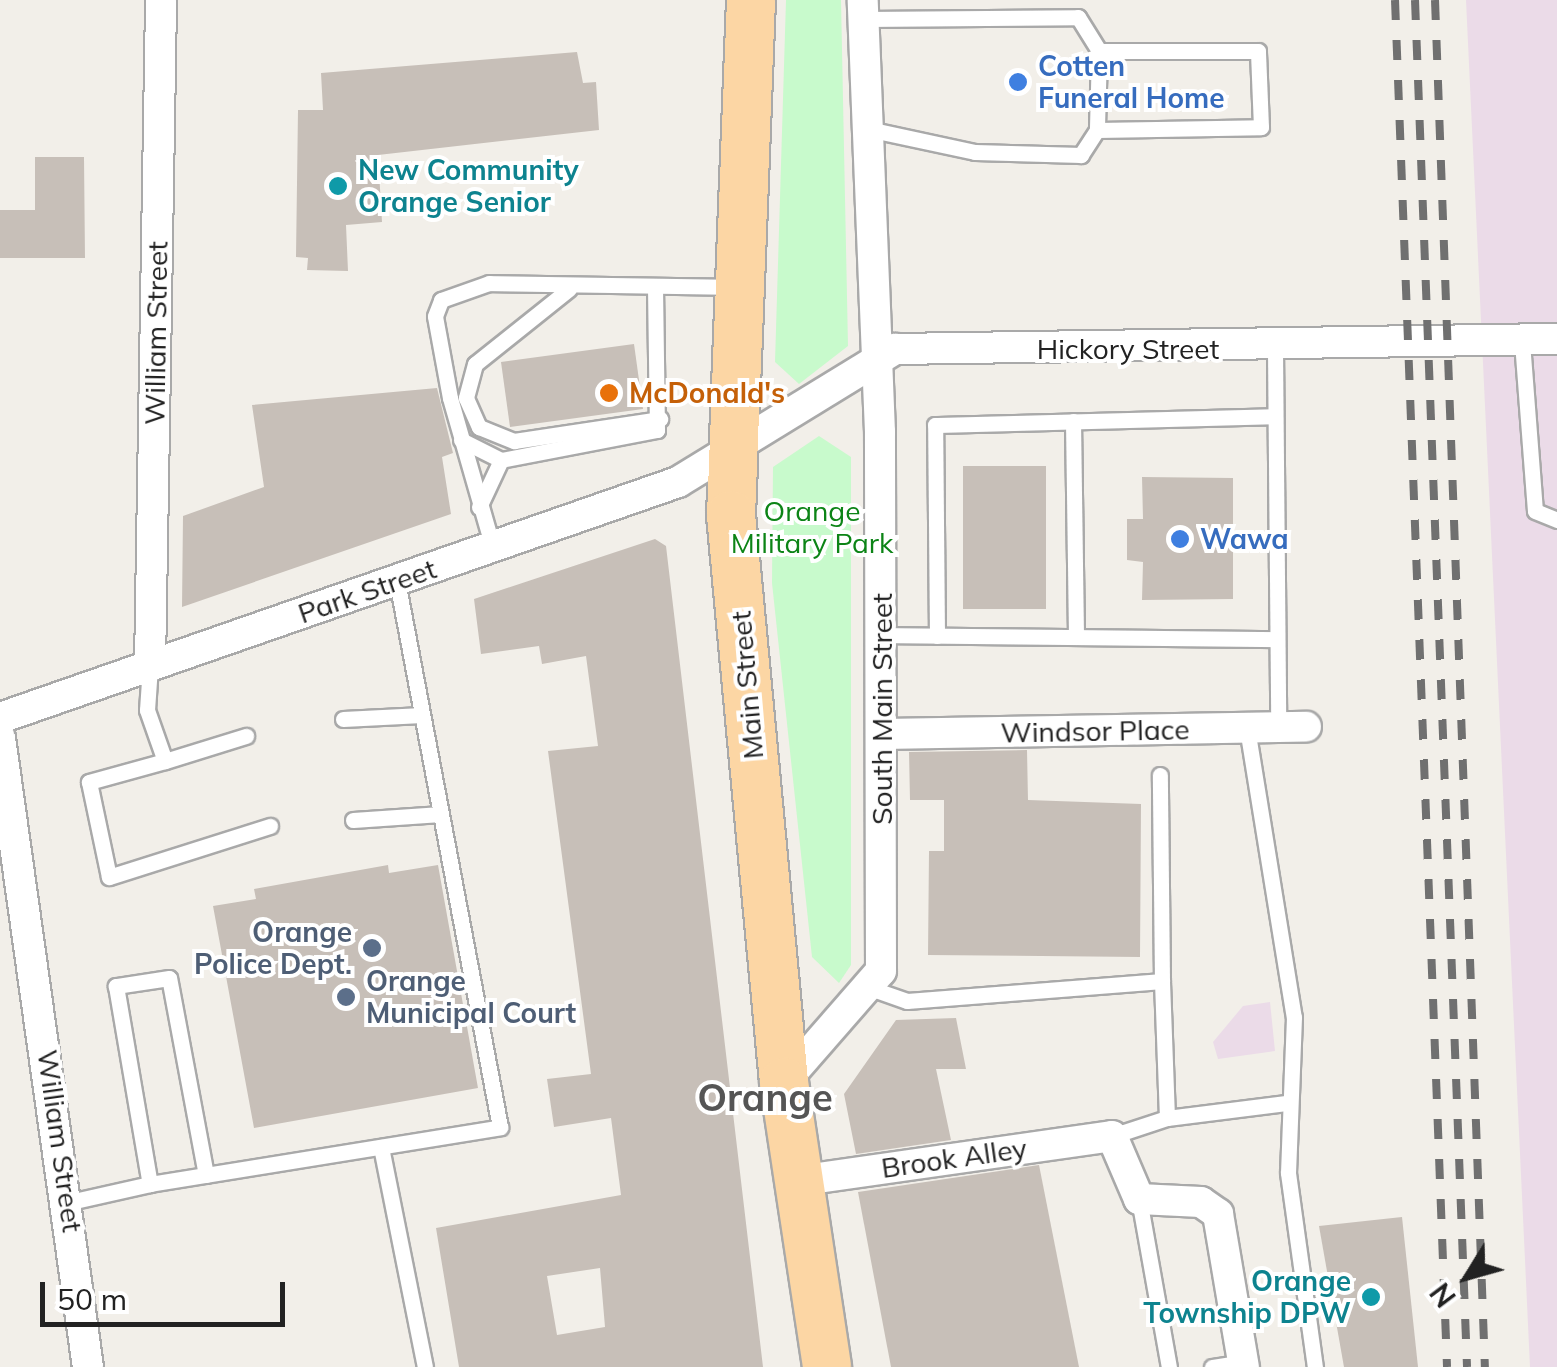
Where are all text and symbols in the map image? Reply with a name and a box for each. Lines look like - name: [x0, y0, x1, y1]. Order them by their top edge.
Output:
- place label: Cotten Funeral Home: [1038, 49, 1225, 115]
- marker: Cotten Funeral Home: [1007, 71, 1029, 93]
- place label: New Community Orange Senior: [358, 153, 579, 219]
- marker: New Community Orange Senior: [327, 175, 349, 197]
- street label: William Street: [138, 241, 174, 425]
- street label: Hickory Street: [1037, 332, 1219, 366]
- place label: McDonald's: [629, 376, 785, 410]
- marker: McDonald's: [598, 382, 620, 404]
- park label: Orange Military Park: [731, 494, 893, 560]
- place label: Wawa: [1200, 522, 1289, 556]
- marker: Wawa: [1169, 528, 1191, 550]
- street label: Park Street: [294, 552, 440, 630]
- street label: South Main Street: [865, 593, 899, 825]
- street label: Main Street: [724, 610, 770, 760]
- street label: Windsor Place: [1000, 713, 1190, 749]
- place label: Orange Police Dept.: [194, 915, 352, 981]
- marker: Orange Police Dept.: [361, 937, 383, 959]
- place label: Orange Municipal Court: [366, 964, 576, 1030]
- marker: Orange Municipal Court: [335, 986, 357, 1008]
- street label: William Street: [31, 1048, 89, 1234]
- district label: Orange: [697, 1075, 833, 1121]
- street label: Brook Alley: [879, 1131, 1029, 1185]
- north arrow: [1417, 1227, 1517, 1327]
- scale bar: [45, 1262, 290, 1324]
- place label: Orange Township DPW: [1143, 1264, 1351, 1330]
- text: N: [1422, 1276, 1463, 1314]
- text: 50 m: [57, 1280, 127, 1318]
- marker: Orange Township DPW: [1360, 1286, 1382, 1308]

